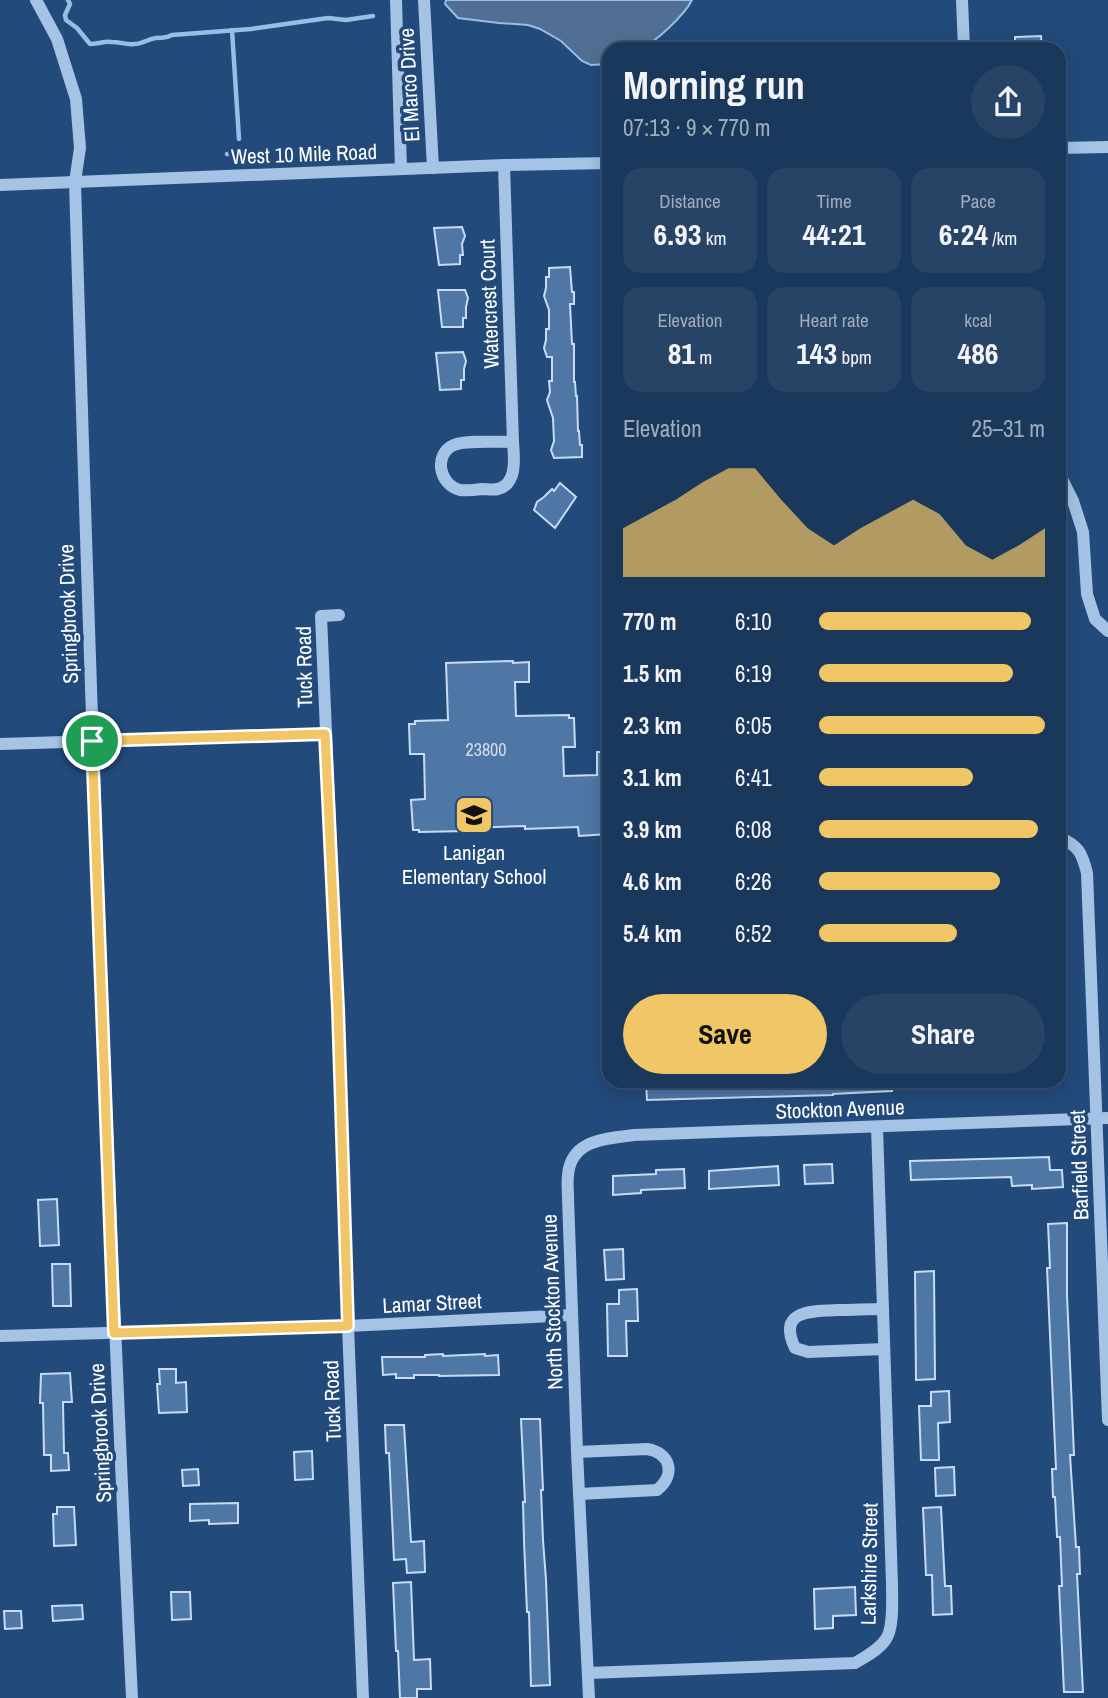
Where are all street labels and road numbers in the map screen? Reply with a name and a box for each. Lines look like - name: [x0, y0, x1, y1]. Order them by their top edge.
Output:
- street label: El Marco Drive: [392, 27, 426, 143]
- street label: West 10 Mile Road: [230, 137, 378, 171]
- street label: Watercrest Court: [472, 239, 506, 369]
- street label: Springbrook Drive: [51, 544, 85, 684]
- street label: Tuck Road: [289, 626, 319, 708]
- street label: Stockton Avenue: [775, 1092, 905, 1126]
- street label: Barfield Street: [1063, 1109, 1095, 1221]
- street label: North Stockton Avenue: [534, 1214, 570, 1390]
- street label: Lamar Street: [382, 1286, 483, 1320]
- street label: Tuck Road: [316, 1360, 348, 1442]
- street label: Springbrook Drive: [82, 1362, 118, 1504]
- street label: Larkshire Street: [853, 1502, 885, 1626]

